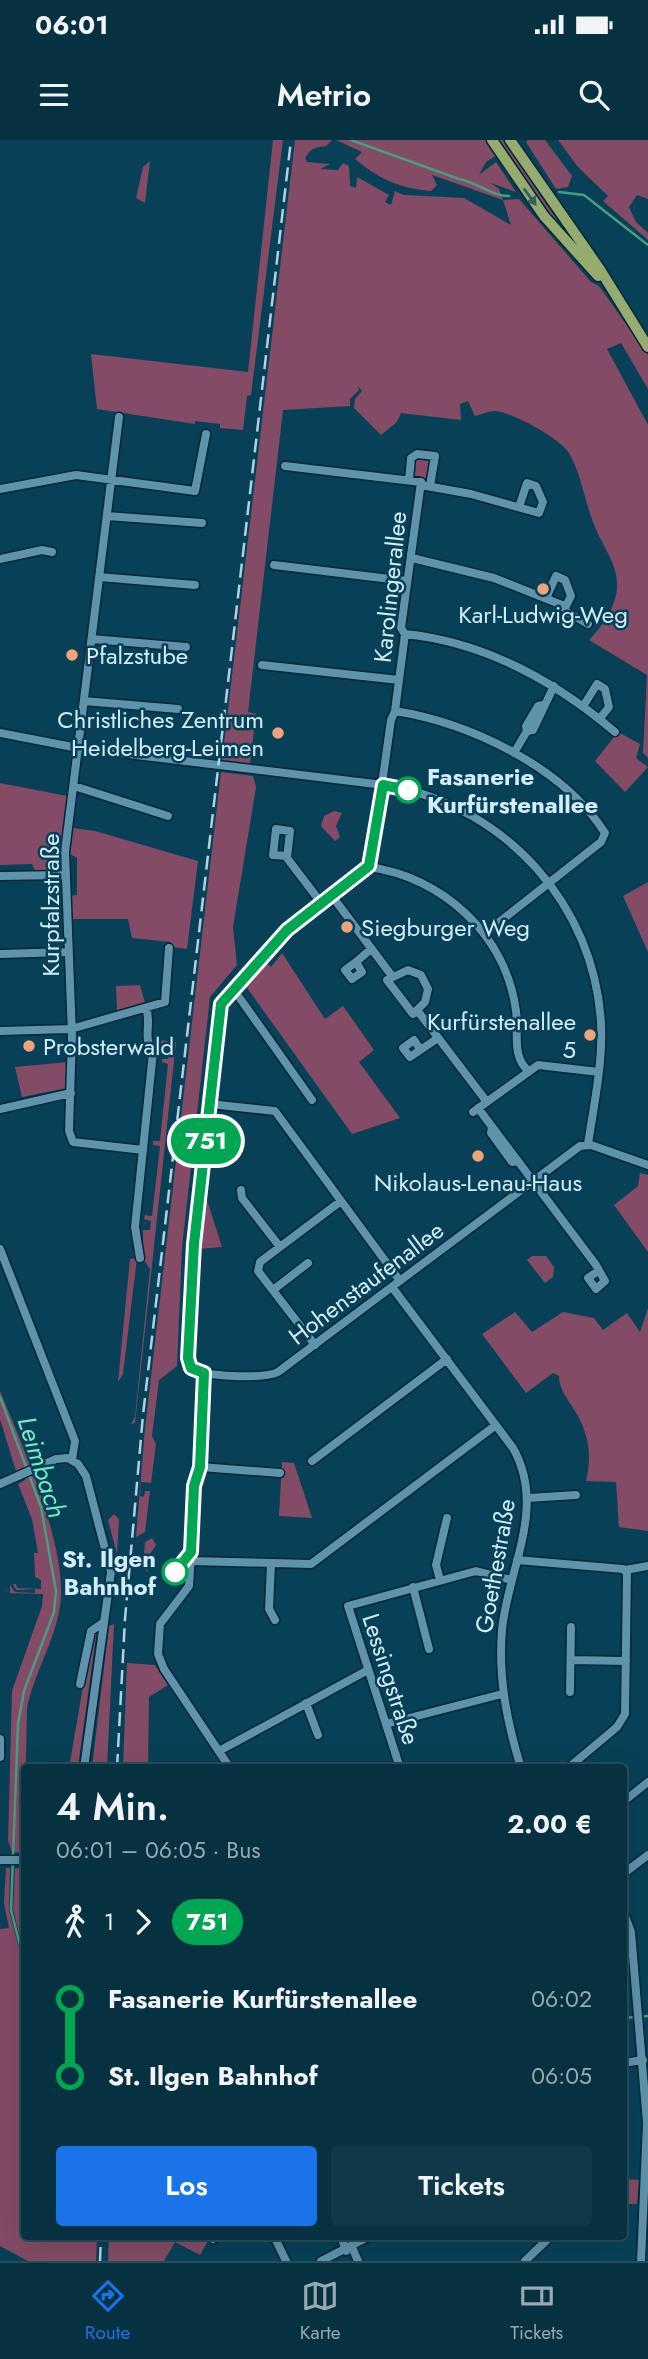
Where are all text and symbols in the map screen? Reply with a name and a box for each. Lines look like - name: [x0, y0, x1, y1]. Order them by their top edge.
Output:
- text: 06:01: [35, 6, 108, 44]
- text: Metrio: [277, 72, 371, 118]
- icon: menu: [35, 76, 73, 114]
- icon: search: [575, 76, 613, 114]
- one-way arrow: [523, 187, 537, 206]
- street label: Karolingerallee: [365, 510, 415, 664]
- marker: Karl-Ludwig-Weg: [535, 581, 551, 597]
- place label: Karl-Ludwig-Weg: [458, 597, 628, 632]
- place label: Pfalzstube: [86, 638, 188, 673]
- marker: Pfalzstube: [64, 647, 80, 663]
- place label: Christliches Zentrum Heidelberg-Leimen: [57, 702, 264, 765]
- marker: Christliches Zentrum Heidelberg-Leimen: [270, 725, 286, 741]
- place label: Fasanerie Kurfürstenallee: [427, 759, 598, 822]
- marker: Fasanerie Kurfürstenallee: [395, 777, 421, 803]
- street label: Kurpfalzstraße: [33, 833, 68, 977]
- place label: Siegburger Weg: [361, 910, 530, 945]
- marker: Siegburger Weg: [339, 919, 355, 935]
- place label: Kurfürstenallee 5: [427, 1004, 576, 1067]
- marker: Kurfürstenallee 5: [582, 1027, 598, 1043]
- place label: Probsterwald: [43, 1029, 174, 1064]
- marker: Probsterwald: [21, 1038, 37, 1054]
- line badge: 751: [166, 1118, 246, 1164]
- text: 751: [185, 1123, 227, 1158]
- marker: Nikolaus-Lenau-Haus: [470, 1148, 486, 1164]
- place label: Nikolaus-Lenau-Haus: [374, 1165, 582, 1200]
- street label: Hohenstaufenallee: [281, 1213, 451, 1353]
- water label: Leimbach: [8, 1411, 76, 1523]
- street label: Goethestraße: [466, 1496, 524, 1636]
- place label: St. Ilgen Bahnhof: [62, 1541, 158, 1604]
- marker: St. Ilgen Bahnhof: [162, 1559, 188, 1585]
- street label: Lessingstraße: [353, 1609, 429, 1749]
- text: 4 Min.: [56, 1779, 169, 1834]
- text: 2.00 €: [507, 1805, 592, 1843]
- text: 06:01 – 06:05 · Bus: [56, 1833, 261, 1867]
- icon: walk: [56, 1903, 94, 1941]
- icon: forward: [124, 1903, 162, 1941]
- text: 751: [186, 1904, 229, 1939]
- text: 1: [104, 1905, 114, 1939]
- text: Fasanerie Kurfürstenallee: [108, 1980, 417, 2018]
- text: 06:02: [531, 1982, 592, 2016]
- text: St. Ilgen Bahnhof: [108, 2057, 318, 2095]
- text: 06:05: [531, 2059, 592, 2093]
- button: Los: [56, 2146, 317, 2226]
- button: Tickets: [331, 2146, 592, 2226]
- tab: Route: [85, 2277, 130, 2346]
- tab: Karte: [300, 2277, 341, 2346]
- tab: Tickets: [510, 2277, 563, 2346]

